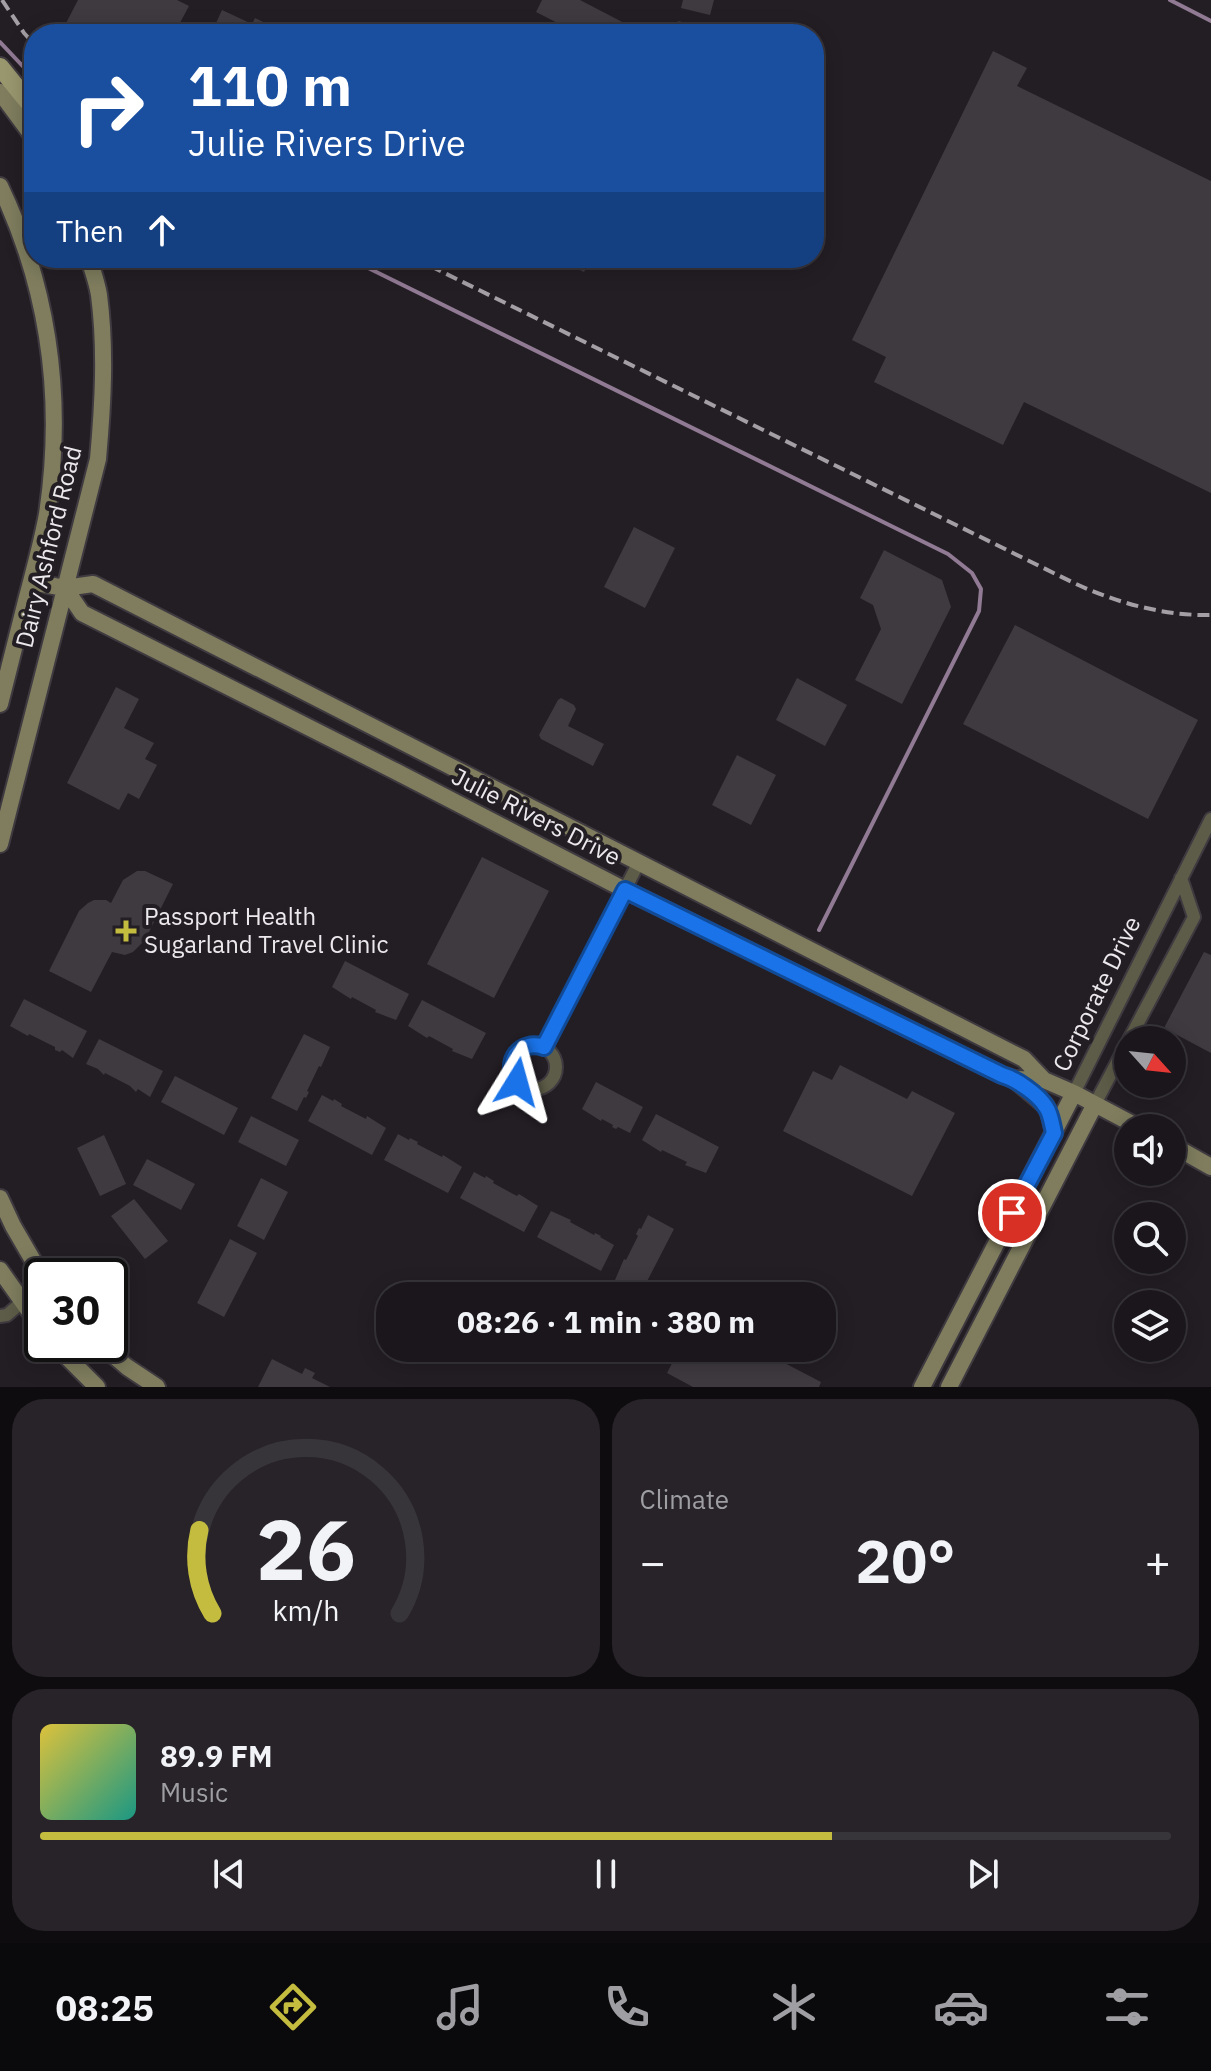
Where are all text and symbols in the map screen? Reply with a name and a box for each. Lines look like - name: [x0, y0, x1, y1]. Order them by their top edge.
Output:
- text: 110 m: [188, 49, 352, 121]
- icon: right: [56, 56, 160, 160]
- text: Julie Rivers Drive: [188, 119, 466, 166]
- icon: ahead: [140, 208, 184, 252]
- text: Then: [56, 211, 124, 250]
- street label: Dairy Ashford Road: [7, 443, 89, 651]
- street label: Julie Rivers Drive: [447, 760, 626, 872]
- place label: Passport Health Sugarland Travel Clinic: [144, 900, 388, 960]
- street label: Corporate Drive: [1045, 911, 1148, 1076]
- marker: Passport Health Sugarland Travel Clinic: [115, 920, 137, 942]
- north arrow: [1114, 1026, 1186, 1098]
- map controls: [1114, 1026, 1186, 1362]
- position arrow: [475, 1040, 559, 1124]
- button: sound: [1114, 1114, 1186, 1186]
- pin: [978, 1179, 1046, 1247]
- icon: arrive: [990, 1191, 1034, 1235]
- button: search: [1114, 1202, 1186, 1274]
- speed limit sign: 30: [24, 1258, 128, 1362]
- button: layers: [1114, 1290, 1186, 1362]
- text: 08:26 · 1 min · 380 m: [457, 1302, 755, 1341]
- text: Climate: [640, 1482, 729, 1516]
- text: 26: [256, 1495, 356, 1603]
- text: 20°: [855, 1521, 955, 1600]
- text: −: [640, 1533, 666, 1590]
- text: +: [1145, 1533, 1171, 1590]
- text: km/h: [272, 1592, 339, 1629]
- text: 89.9 FM: [160, 1736, 273, 1775]
- text: Music: [160, 1775, 228, 1809]
- icon: previous: [207, 1852, 251, 1896]
- icon: pause: [584, 1852, 628, 1896]
- icon: next: [961, 1852, 1005, 1896]
- icon: directions: [265, 1979, 321, 2035]
- icon: music: [432, 1979, 488, 2035]
- icon: phone: [599, 1979, 655, 2035]
- icon: climate: [766, 1979, 822, 2035]
- icon: car: [933, 1979, 989, 2035]
- icon: filters: [1099, 1979, 1155, 2035]
- text: 08:25: [55, 1984, 154, 2031]

